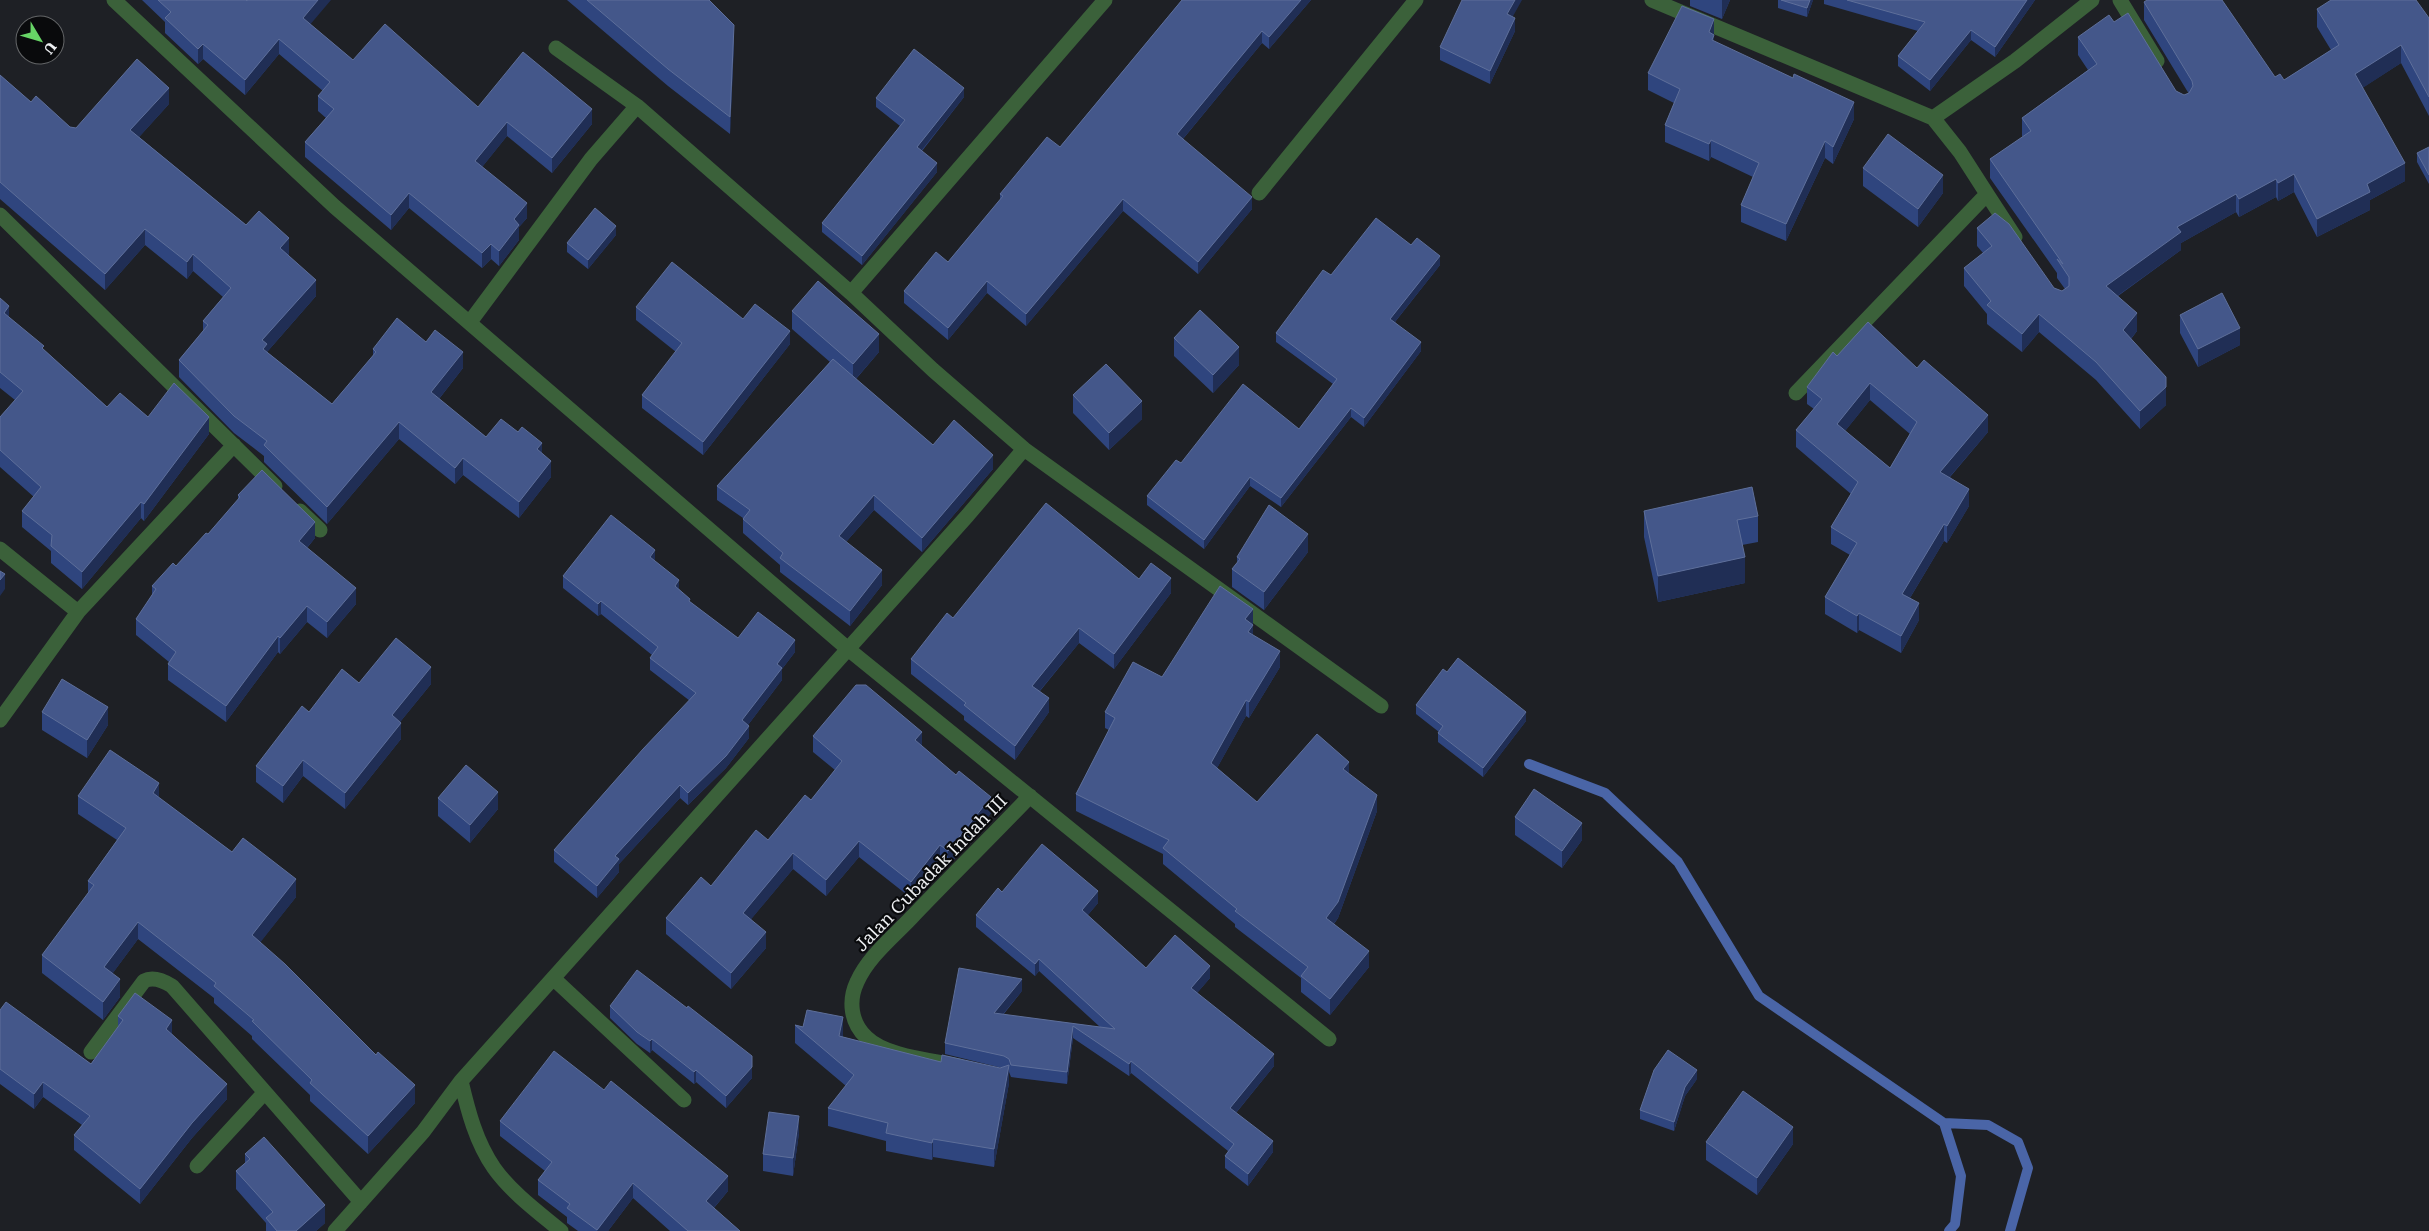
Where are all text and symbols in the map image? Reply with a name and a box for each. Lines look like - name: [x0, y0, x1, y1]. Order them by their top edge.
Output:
- north arrow: [15, 15, 65, 65]
- text: U: [40, 39, 60, 57]
- street label: Jalan Cubadak Indah III: [850, 790, 1011, 955]

